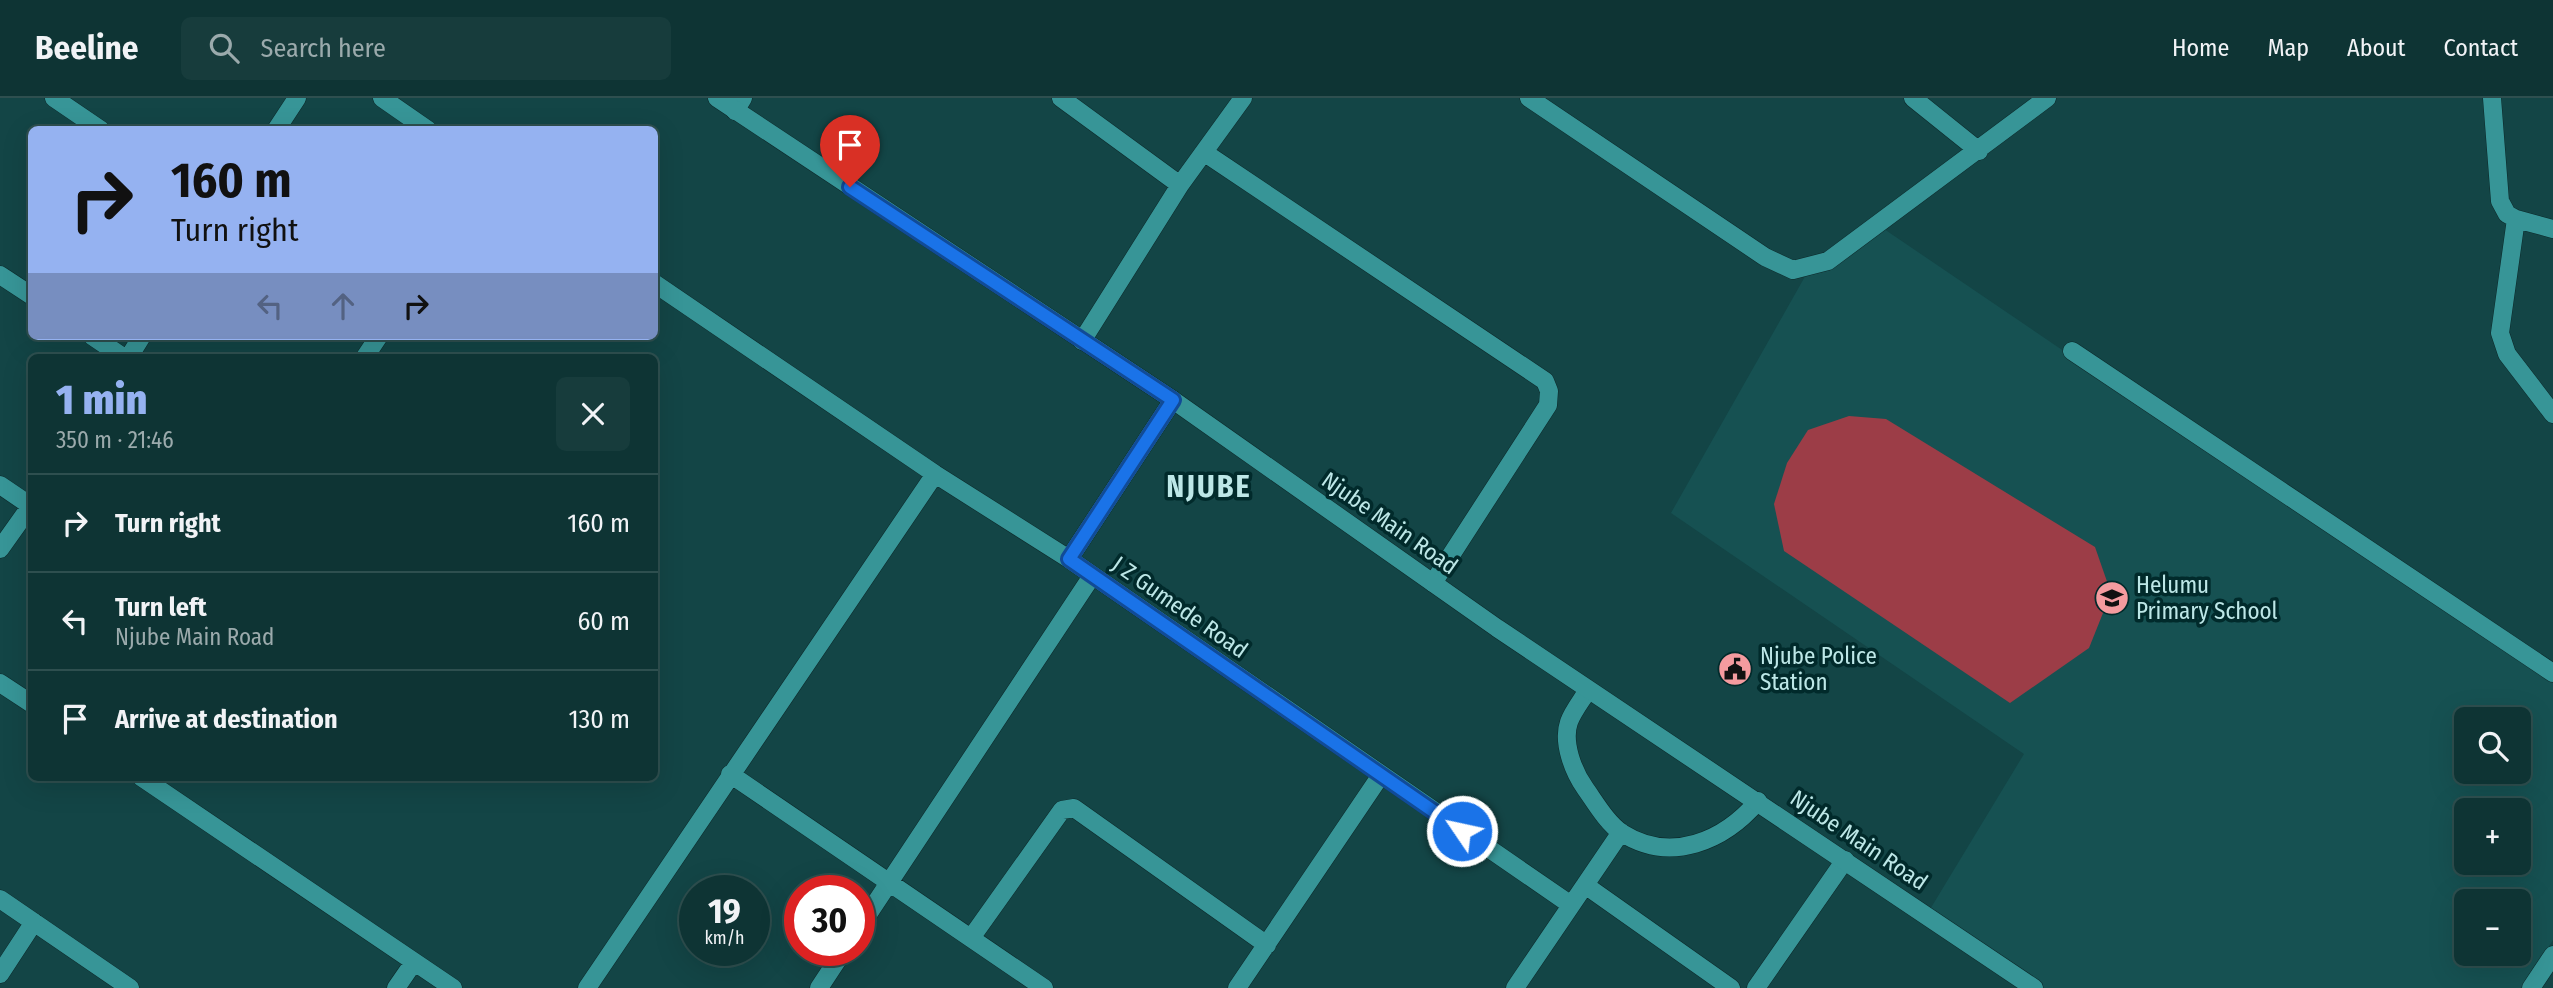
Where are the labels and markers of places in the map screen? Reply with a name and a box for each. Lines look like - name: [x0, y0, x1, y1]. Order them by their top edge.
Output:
- pin: [820, 115, 880, 187]
- place label: Helumu Primary School: [2136, 571, 2278, 625]
- school or university icon: Helumu Primary School: [2093, 579, 2131, 617]
- place label: Njube Police Station: [1760, 642, 1877, 696]
- public building icon: Njube Police Station: [1716, 650, 1754, 688]

